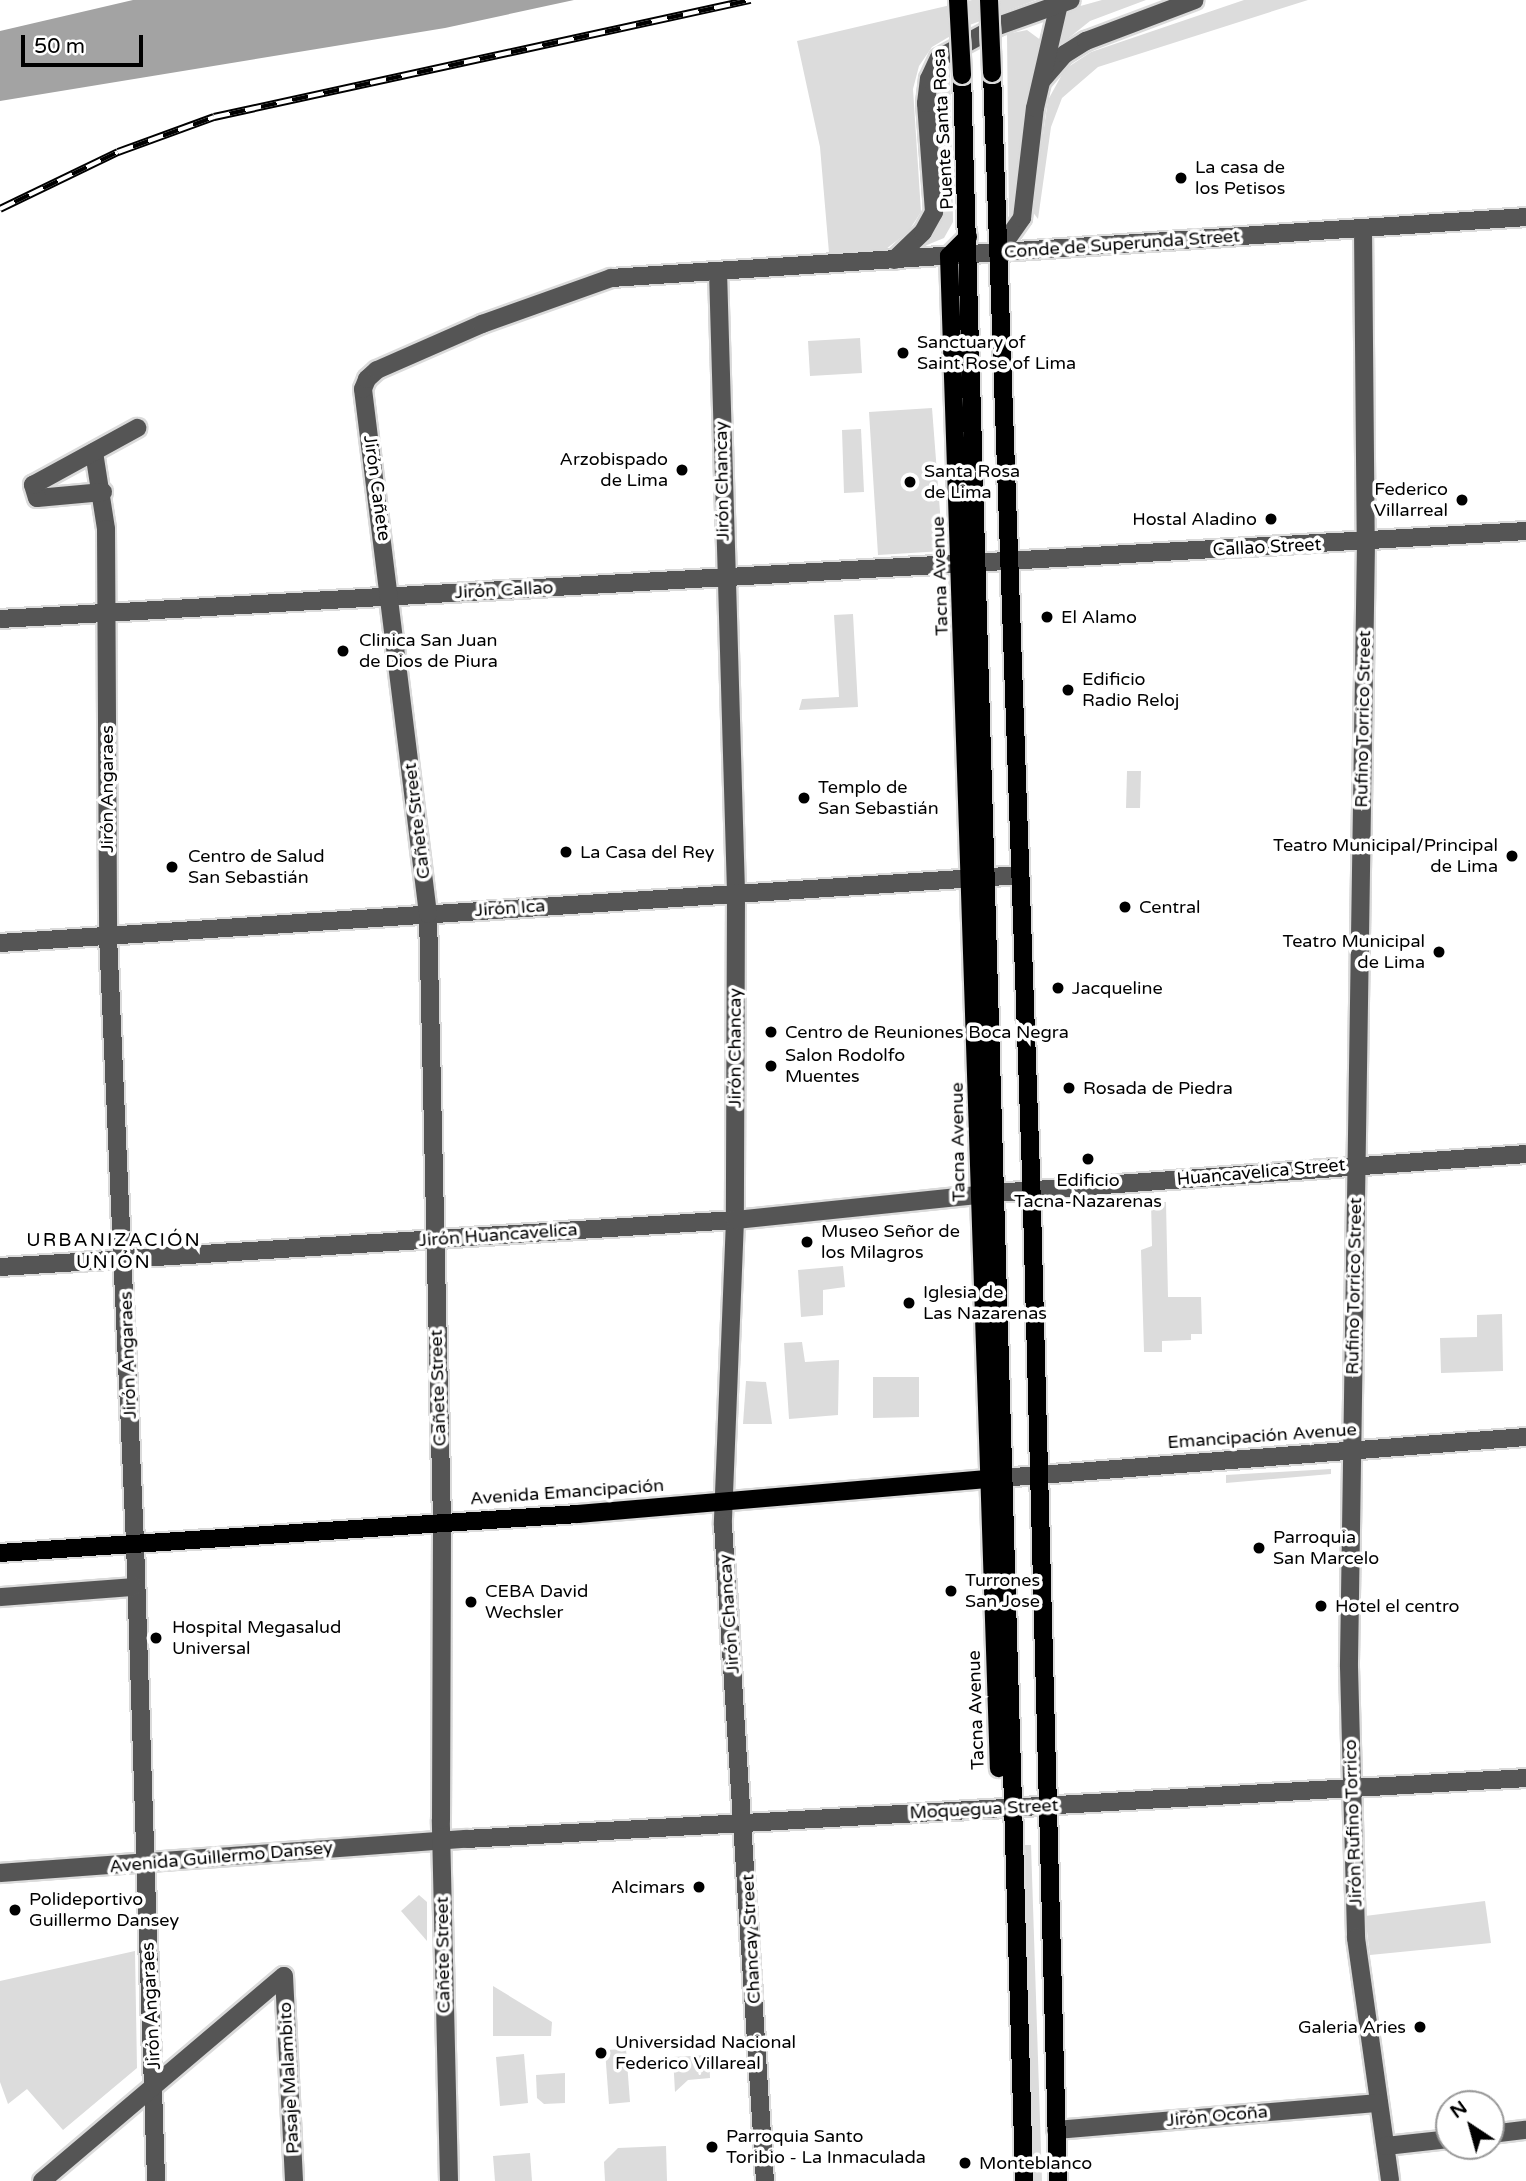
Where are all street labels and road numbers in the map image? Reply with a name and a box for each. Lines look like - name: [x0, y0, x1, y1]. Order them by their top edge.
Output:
- street label: Puente Santa Rosa: [928, 48, 958, 210]
- street label: Conde de Superunda Street: [1003, 225, 1241, 263]
- street label: Jirón Chancay: [710, 421, 734, 541]
- street label: Jirón Cañete: [359, 434, 395, 542]
- street label: Tacna Avenue: [927, 516, 953, 636]
- street label: Callao Street: [1212, 533, 1322, 561]
- street label: Jirón Callao: [454, 577, 554, 603]
- street label: Rufino Torrico Street: [1351, 630, 1375, 808]
- street label: Jirón Angaraes: [96, 725, 118, 853]
- street label: Cañete Street: [399, 762, 435, 880]
- street label: Jirón Ica: [474, 895, 546, 921]
- street label: Jirón Chancay: [724, 988, 746, 1108]
- street label: Tacna Avenue: [946, 1082, 970, 1202]
- street label: Huancavelica Street: [1176, 1154, 1346, 1190]
- street label: Rufino Torrico Street: [1342, 1197, 1366, 1375]
- street label: Jirón Huancavelica: [418, 1219, 578, 1251]
- street label: Jirón Angaraes: [115, 1291, 141, 1419]
- street label: Cañete Street: [425, 1329, 451, 1447]
- street label: Emancipación Avenue: [1167, 1419, 1357, 1453]
- street label: Avenida Emancipación: [469, 1474, 665, 1510]
- street label: Jirón Chancay: [714, 1553, 744, 1675]
- street label: Tacna Avenue: [963, 1650, 989, 1770]
- street label: Jirón Rufino Torrico: [1339, 1739, 1367, 1907]
- street label: Moquegua Street: [909, 1794, 1059, 1824]
- street label: Avenida Guillermo Dansey: [108, 1836, 334, 1878]
- street label: Chancay Street: [737, 1874, 765, 2004]
- street label: Cañete Street: [431, 1896, 455, 2014]
- street label: Jirón Angaraes: [137, 1942, 165, 2070]
- street label: Pasaje Malambito: [274, 2001, 304, 2155]
- street label: Jirón Ocoña: [1165, 2101, 1269, 2131]

